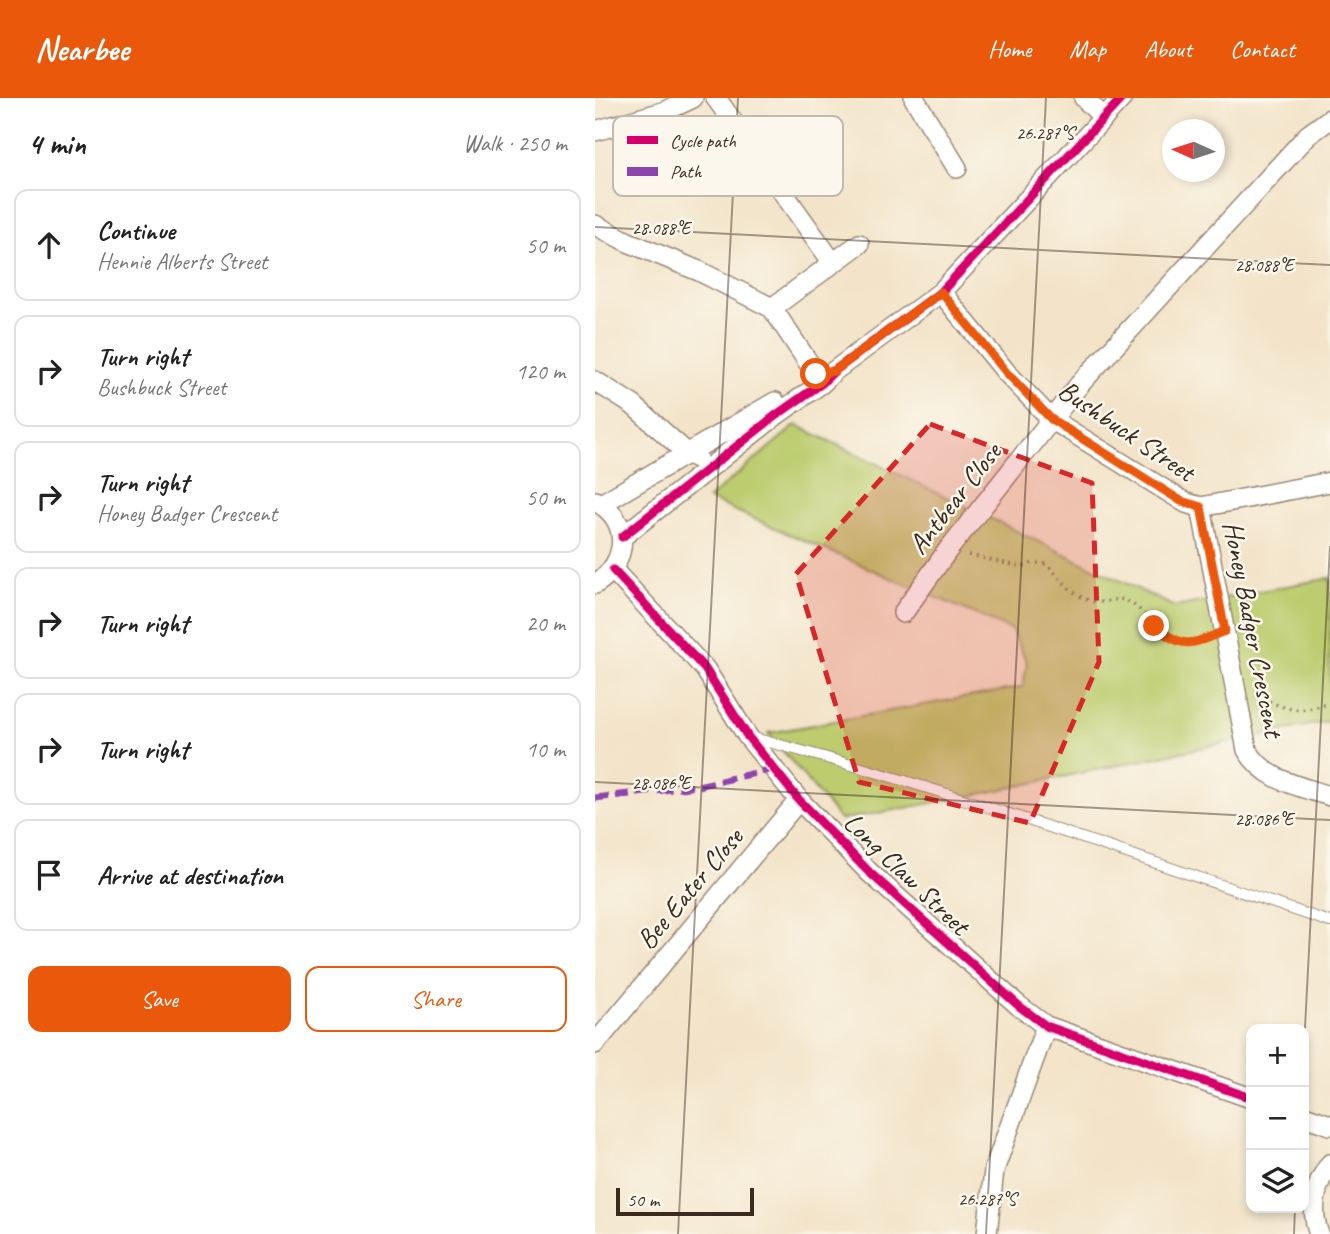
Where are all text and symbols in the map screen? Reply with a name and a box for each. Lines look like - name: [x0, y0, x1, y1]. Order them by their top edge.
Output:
- text: Nearbee: [35, 28, 129, 70]
- text: Home: [988, 34, 1031, 64]
- text: Map: [1069, 34, 1106, 64]
- text: About: [1144, 34, 1192, 64]
- text: Contact: [1230, 34, 1295, 64]
- legend: [613, 116, 843, 196]
- north arrow: [1162, 119, 1225, 182]
- text: 26.287°S: [1016, 122, 1077, 144]
- text: 4 min: [28, 125, 85, 163]
- text: Walk · 250 m: [463, 129, 567, 158]
- text: Cycle path: [670, 129, 736, 153]
- text: Path: [670, 160, 703, 184]
- text: Continue: [97, 214, 175, 247]
- text: 28.088°E: [632, 217, 693, 239]
- icon: ahead: [30, 226, 68, 264]
- text: 50 m: [526, 231, 565, 260]
- text: Hennie Alberts Street: [97, 247, 267, 276]
- text: 28.088°E: [1235, 254, 1296, 276]
- text: Turn right: [97, 340, 188, 373]
- icon: right: [30, 352, 68, 390]
- text: 120 m: [516, 357, 565, 386]
- route start: [800, 358, 831, 389]
- street label: Bushbuck Street: [1052, 372, 1204, 490]
- text: Bushbuck Street: [97, 373, 226, 402]
- street label: Antbear Close: [900, 434, 1010, 561]
- text: Turn right: [97, 466, 188, 499]
- icon: right: [30, 478, 68, 516]
- text: 50 m: [526, 483, 565, 512]
- text: Honey Badger Crescent: [97, 499, 277, 528]
- street label: Honey Badger Crescent: [1215, 518, 1292, 743]
- icon: right: [30, 604, 68, 642]
- text: Turn right: [97, 607, 188, 640]
- text: 20 m: [526, 609, 565, 638]
- route end: [1138, 610, 1169, 641]
- icon: right: [30, 730, 68, 768]
- text: Turn right: [97, 733, 188, 766]
- text: 10 m: [526, 735, 565, 764]
- text: 28.086°E: [632, 772, 693, 794]
- street label: Long Claw Street: [836, 805, 979, 944]
- text: 28.086°E: [1235, 808, 1296, 830]
- street label: Bee Eater Close: [629, 819, 751, 956]
- icon: arrive: [30, 856, 68, 894]
- text: Arrive at destination: [97, 859, 283, 892]
- button: Save: [28, 966, 291, 1032]
- button: Share: [305, 966, 567, 1032]
- map controls: [1246, 1024, 1309, 1213]
- button: +: [1246, 1024, 1309, 1087]
- button: −: [1246, 1087, 1309, 1150]
- button: layers: [1246, 1150, 1309, 1213]
- scale bar: [616, 1185, 754, 1217]
- text: 50 m: [627, 1188, 659, 1212]
- text: 26.287°S: [958, 1188, 1019, 1210]

